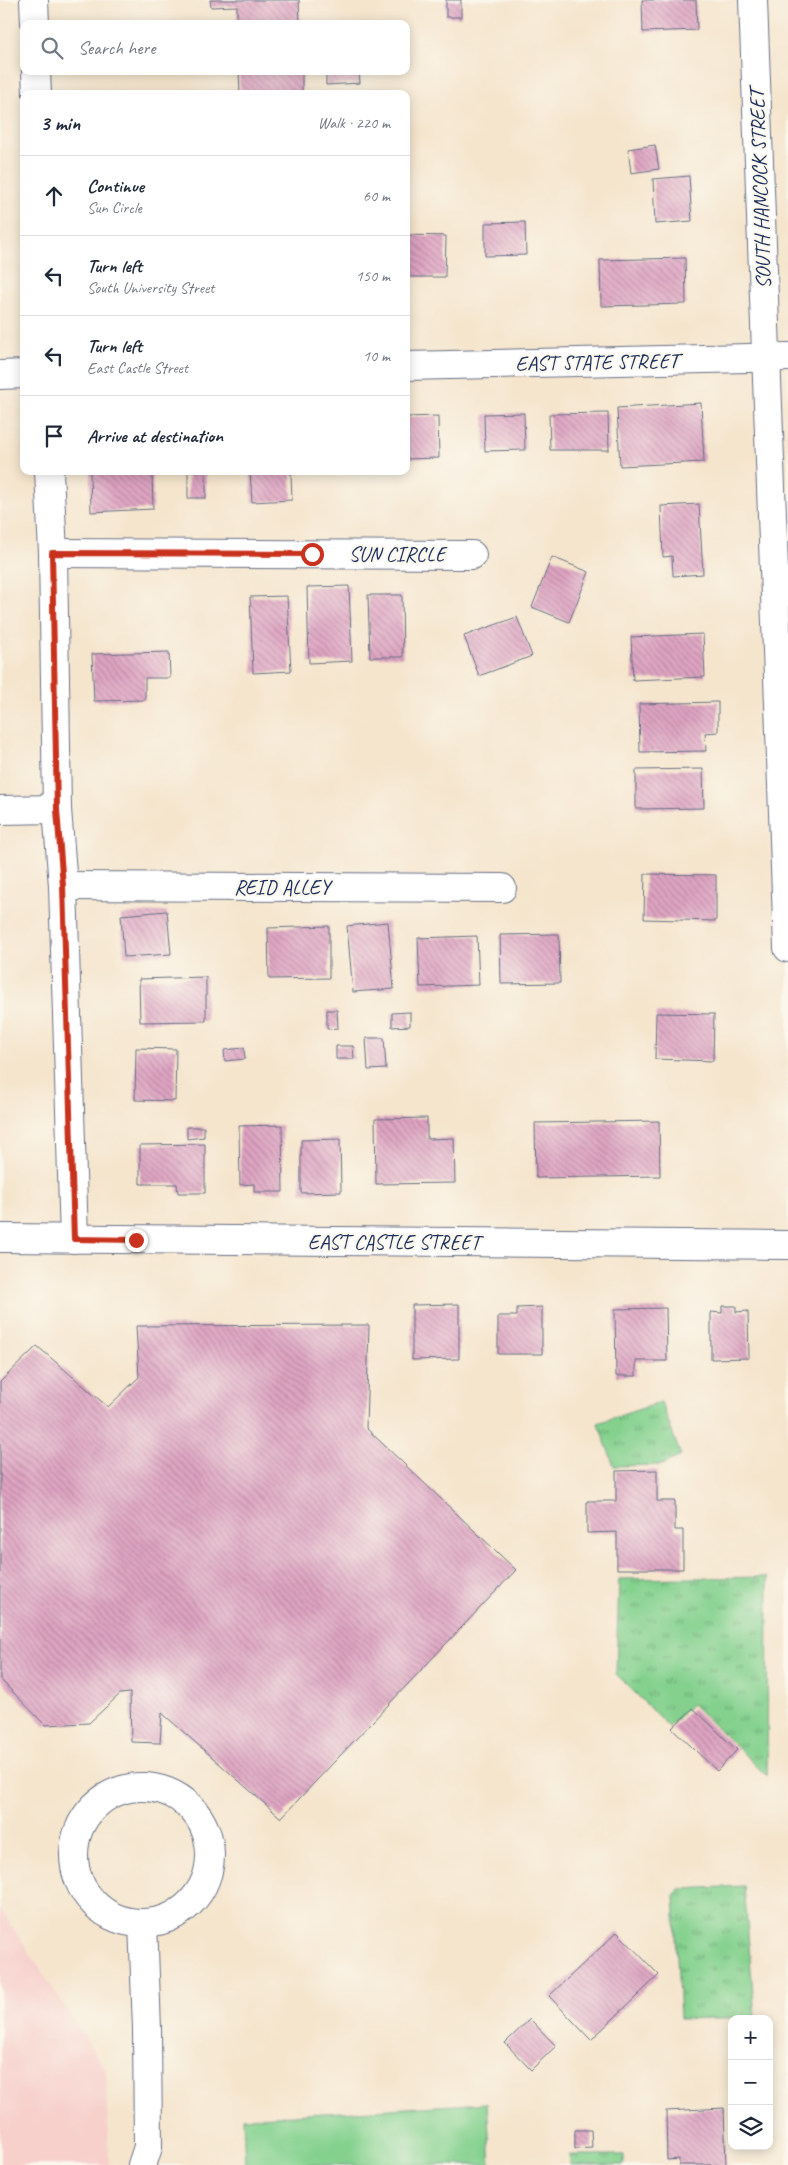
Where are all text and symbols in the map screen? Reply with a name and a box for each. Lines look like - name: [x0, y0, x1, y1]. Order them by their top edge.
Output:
- search box: [20, 20, 410, 75]
- icon: search: [38, 34, 66, 62]
- text: Search here: [78, 36, 155, 60]
- street label: SOUTH HANCOCK STREET: [743, 83, 776, 289]
- text: 3 min: [40, 110, 80, 136]
- text: Walk · 220 m: [318, 113, 390, 133]
- text: Continue: [87, 174, 144, 198]
- icon: ahead: [40, 182, 68, 210]
- text: 60 m: [363, 186, 390, 206]
- text: Sun Circle: [87, 198, 142, 218]
- text: Turn left: [87, 254, 142, 278]
- icon: left: [40, 262, 68, 290]
- text: 150 m: [356, 266, 390, 286]
- text: South University Street: [87, 278, 214, 298]
- text: Turn left: [87, 334, 142, 358]
- icon: left: [40, 342, 68, 370]
- text: 10 m: [363, 346, 390, 366]
- street label: EAST STATE STREET: [515, 347, 684, 376]
- text: East Castle Street: [87, 358, 188, 378]
- icon: arrive: [40, 422, 68, 450]
- text: Arrive at destination: [87, 424, 223, 448]
- street label: SUN CIRCLE: [349, 541, 448, 567]
- route start: [301, 543, 324, 566]
- street label: REID ALLEY: [234, 874, 334, 900]
- route end: [125, 1229, 148, 1252]
- street label: EAST CASTLE STREET: [308, 1229, 485, 1255]
- map controls: [728, 2015, 773, 2150]
- button: +: [728, 2015, 773, 2060]
- button: −: [728, 2060, 773, 2105]
- button: layers: [728, 2105, 773, 2150]

